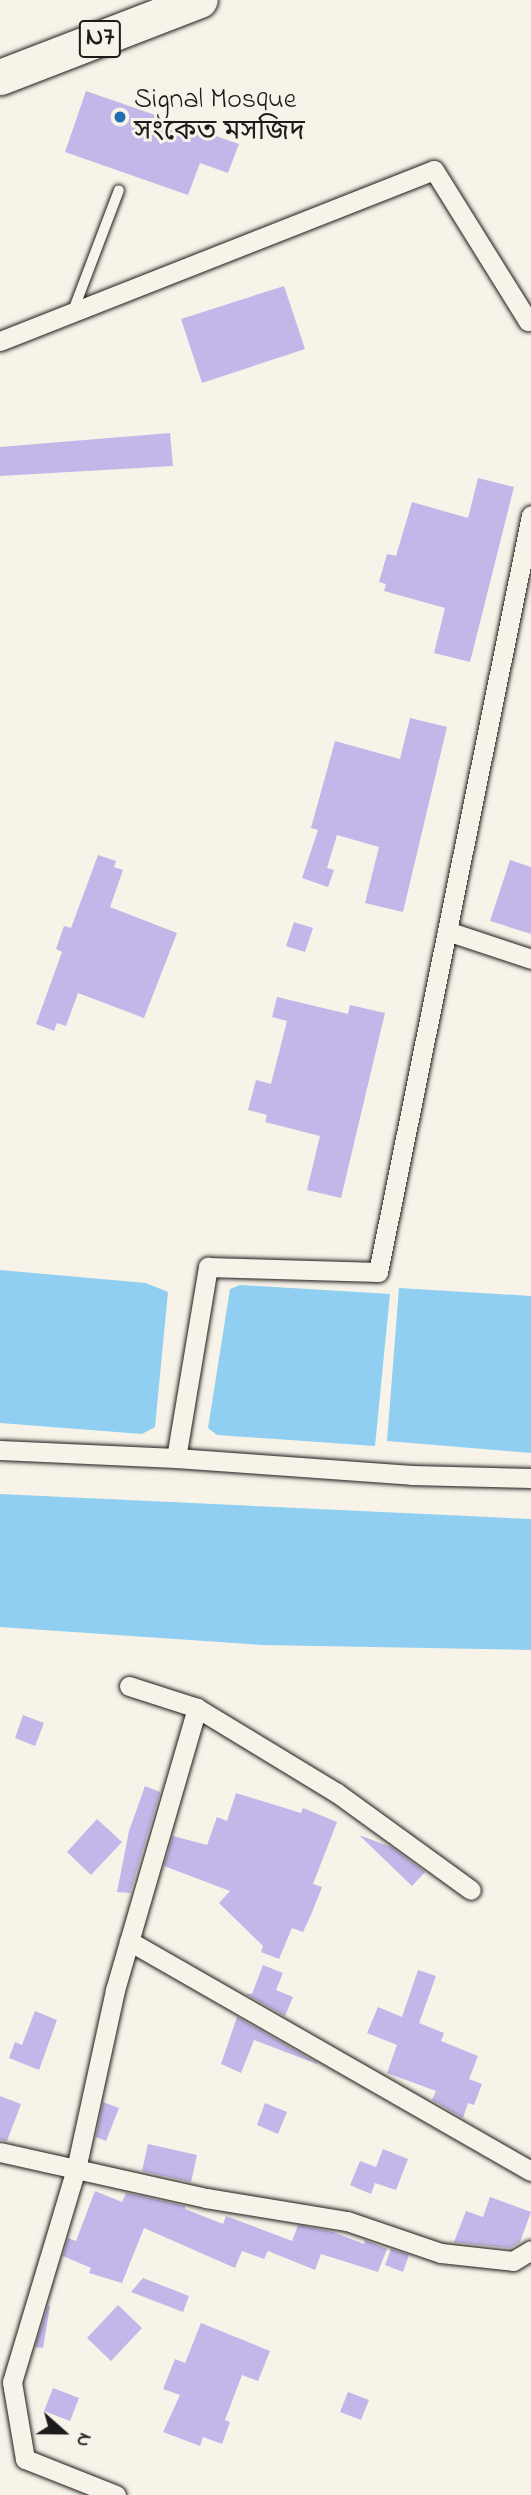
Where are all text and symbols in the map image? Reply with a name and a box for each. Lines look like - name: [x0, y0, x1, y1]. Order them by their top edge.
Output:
- road number: N7: [77, 16, 123, 61]
- place label: Signal Mosque সংকেত মসজিদ: [134, 84, 305, 150]
- marker: Signal Mosque সংকেত মসজিদ: [112, 109, 128, 125]
- north arrow: [28, 2397, 98, 2467]
- text: N: [68, 2429, 98, 2451]

